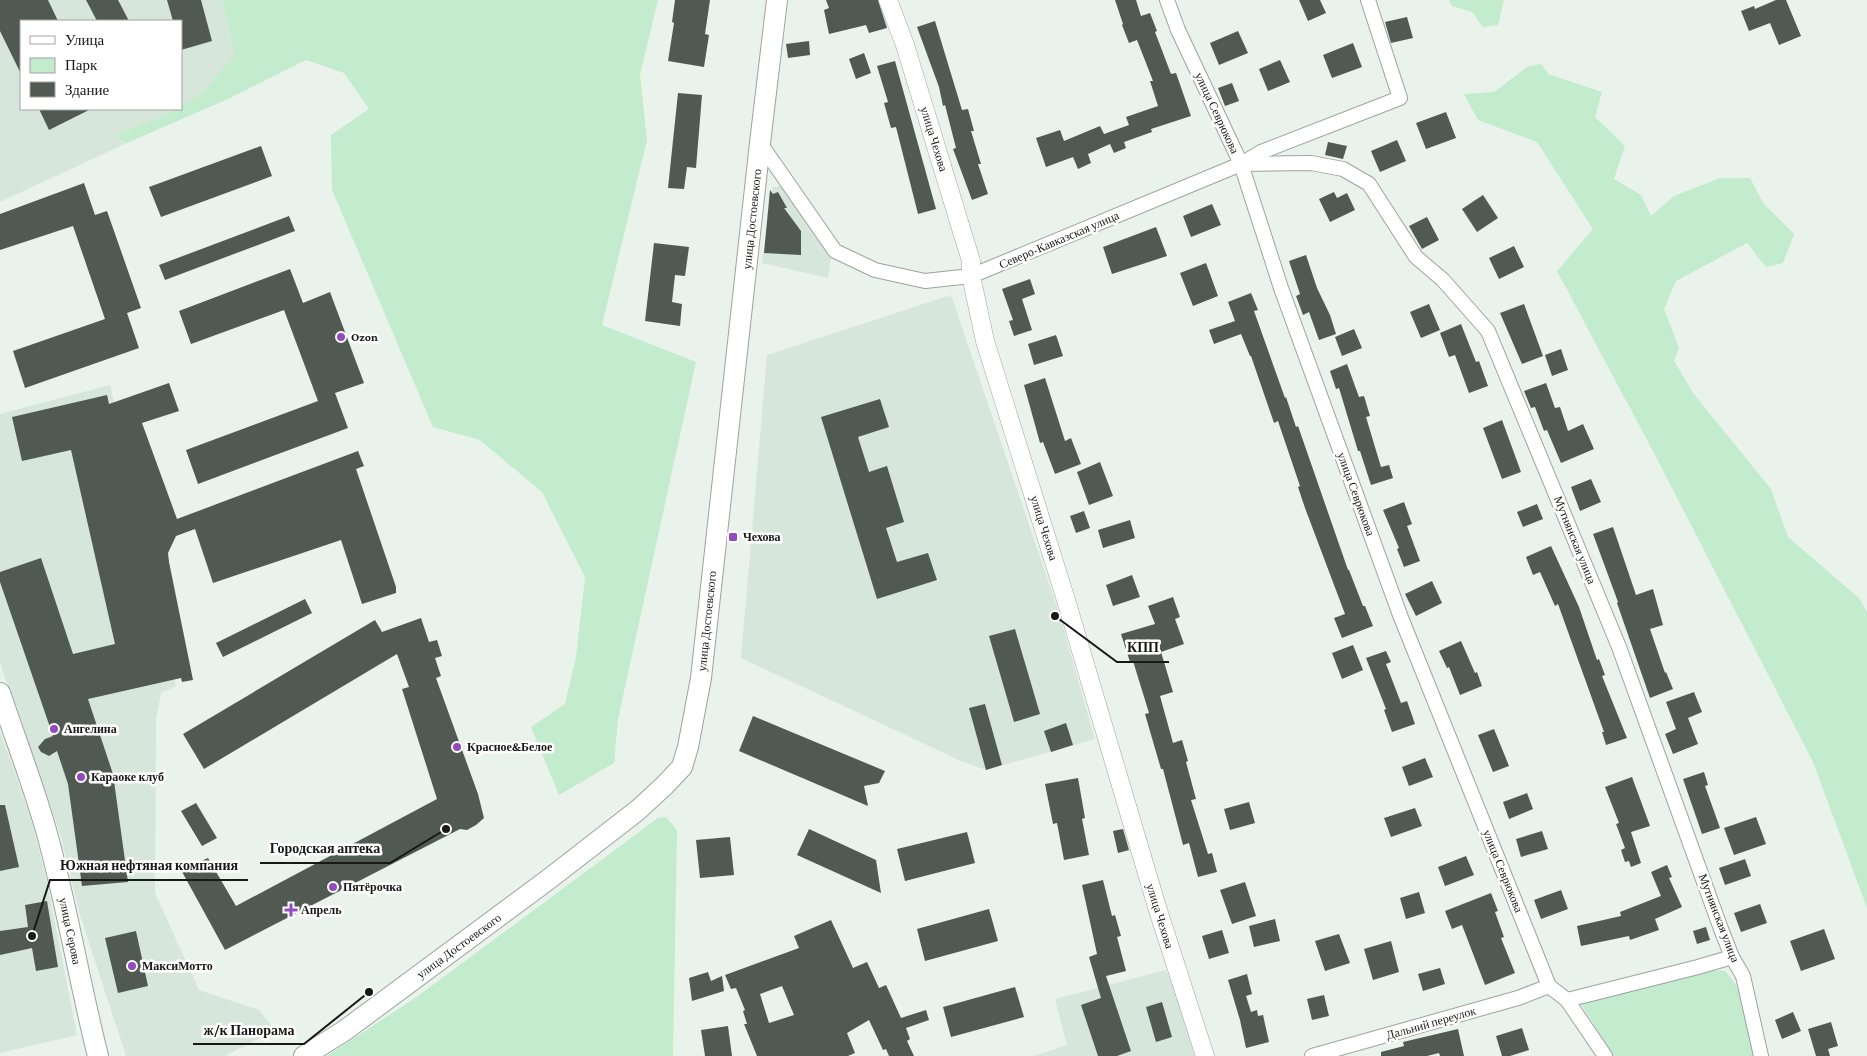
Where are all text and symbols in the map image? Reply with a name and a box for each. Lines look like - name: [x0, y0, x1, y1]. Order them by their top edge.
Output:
- legend: [20, 20, 182, 110]
- text: Улица: [65, 32, 104, 48]
- text: Парк: [65, 57, 98, 73]
- street label: улица Севрюкова: [1192, 70, 1242, 156]
- text: Здание: [65, 82, 109, 98]
- street label: улица Чехова: [917, 105, 951, 174]
- street label: улица Достоевского: [740, 168, 764, 270]
- street label: Северо-Кавказская улица: [997, 208, 1122, 272]
- place label: Ozon: [351, 330, 378, 344]
- marker: Ozon: [335, 331, 347, 343]
- street label: улица Севрюкова: [1334, 450, 1378, 538]
- street label: улица Чехова: [1027, 494, 1061, 563]
- street label: Мутнянская улица: [1551, 494, 1599, 587]
- place label: Чехова: [743, 530, 781, 544]
- marker: Чехова: [727, 531, 739, 543]
- street label: улица Достоевского: [695, 570, 719, 672]
- callout: КПП: [1117, 633, 1169, 662]
- text: КПП: [1127, 639, 1159, 655]
- place label: Ангелина: [64, 722, 117, 736]
- marker: Ангелина: [48, 723, 60, 735]
- place label: Красное&Белое: [467, 740, 553, 754]
- marker: Красное&Белое: [451, 741, 463, 753]
- place label: Караоке клуб: [91, 770, 164, 784]
- marker: Караоке клуб: [75, 771, 87, 783]
- street label: улица Севрюкова: [1480, 828, 1526, 915]
- callout: Городская аптека: [260, 834, 390, 863]
- text: Городская аптека: [270, 840, 380, 856]
- callout: Южная нефтяная компания: [50, 851, 248, 880]
- text: Южная нефтяная компания: [60, 857, 238, 873]
- street label: Мутнянская улица: [1696, 872, 1743, 965]
- place label: Пятёрочка: [343, 880, 402, 894]
- marker: Пятёрочка: [327, 881, 339, 893]
- street label: улица Чехова: [1143, 882, 1177, 951]
- street label: улица Серова: [56, 896, 84, 966]
- place label: Апрель: [301, 903, 342, 917]
- marker: Апрель: [285, 904, 297, 916]
- street label: улица Достоевского: [414, 911, 504, 981]
- place label: МаксиМотто: [142, 959, 213, 973]
- marker: МаксиМотто: [126, 960, 138, 972]
- street label: Дальний переулок: [1385, 1003, 1478, 1043]
- callout: ж/к Панорама: [193, 1015, 304, 1044]
- text: ж/к Панорама: [204, 1022, 294, 1038]

